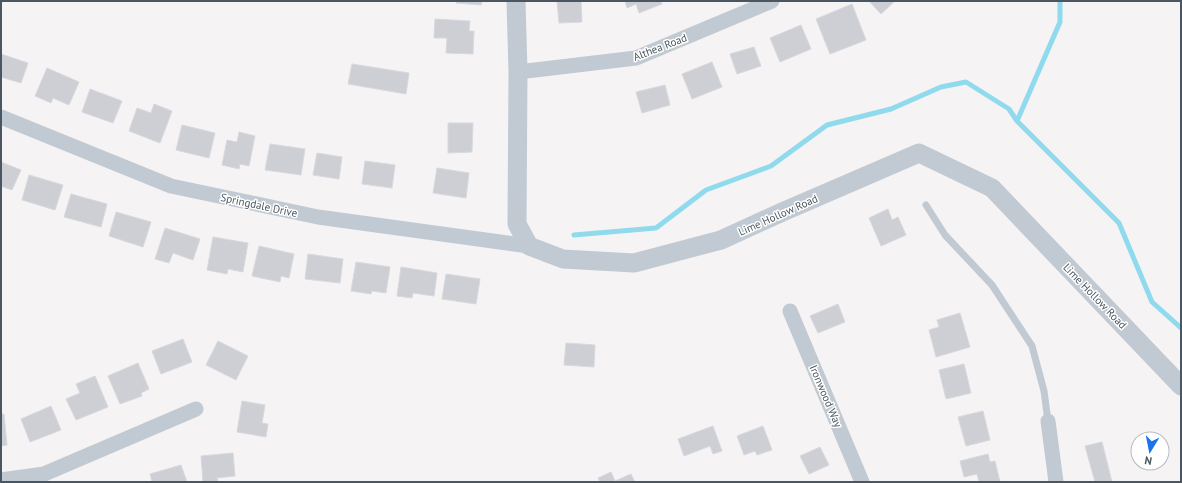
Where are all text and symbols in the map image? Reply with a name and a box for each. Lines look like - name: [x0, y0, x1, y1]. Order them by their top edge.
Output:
- street label: Althea Road: [631, 30, 689, 64]
- street label: Springdale Drive: [219, 190, 299, 220]
- street label: Lime Hollow Road: [736, 191, 820, 239]
- street label: Lime Hollow Road: [1060, 260, 1130, 332]
- street label: Ironwood Way: [807, 363, 846, 430]
- north arrow: [1130, 431, 1170, 471]
- text: N: [1143, 453, 1153, 468]

